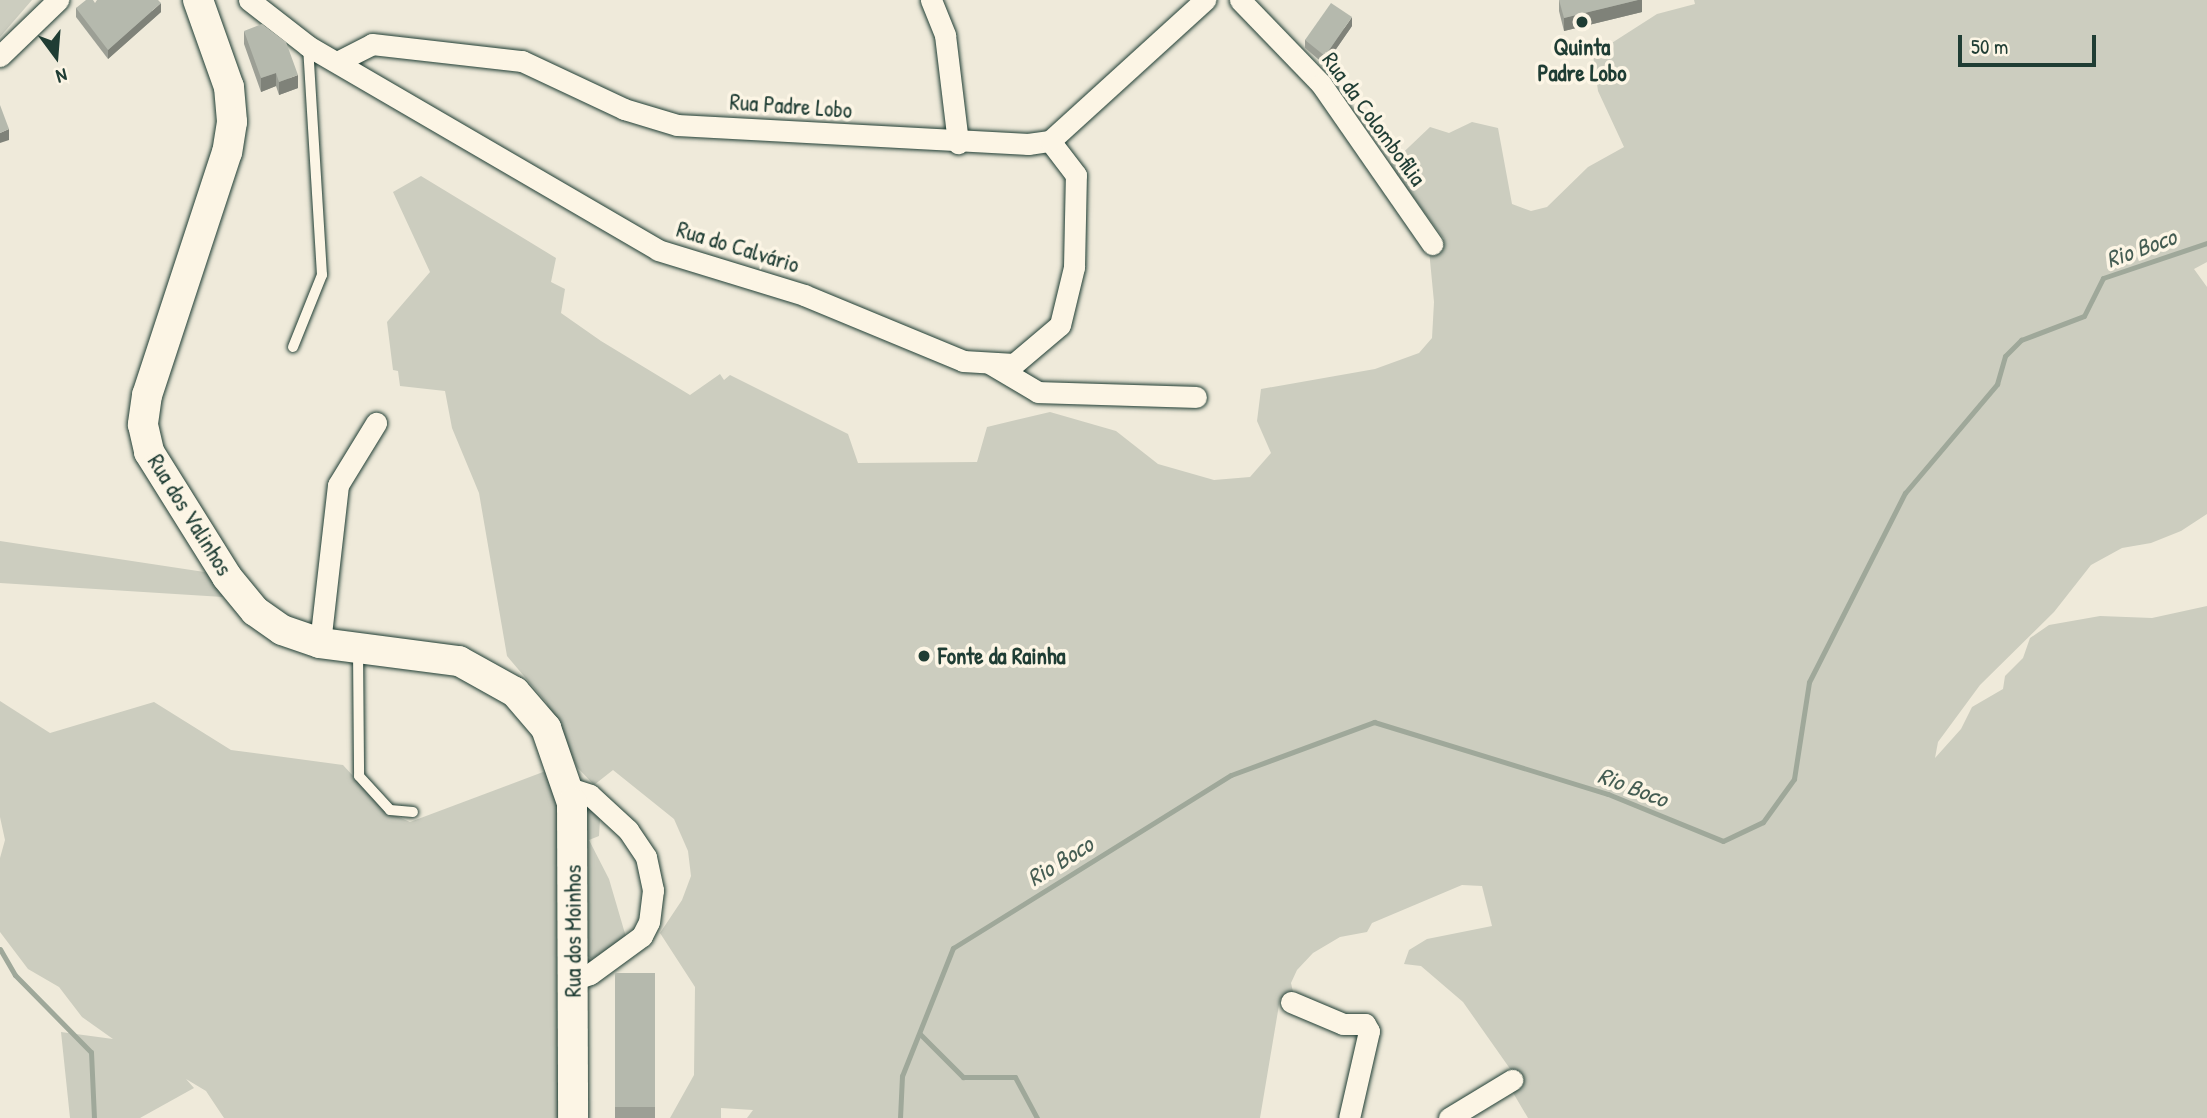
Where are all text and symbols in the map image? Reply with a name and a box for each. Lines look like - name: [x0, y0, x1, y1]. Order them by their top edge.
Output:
- marker: Quinta Padre Lobo: [1574, 14, 1590, 30]
- north arrow: [21, 21, 91, 91]
- scale bar: [1962, 21, 2100, 65]
- text: 50 m: [1971, 32, 2008, 61]
- place label: Quinta Padre Lobo: [1538, 33, 1626, 87]
- street label: Rua da Colombofilia: [1316, 47, 1432, 191]
- text: N: [53, 62, 70, 90]
- street label: Rua Padre Lobo: [729, 88, 853, 124]
- street label: Rua do Calvário: [673, 215, 803, 279]
- water label: Rio Boco: [2102, 222, 2180, 274]
- street label: Rua dos Valinhos: [142, 449, 238, 581]
- place label: Fonte da Rainha: [938, 642, 1066, 670]
- marker: Fonte da Rainha: [916, 648, 932, 664]
- water label: Rio Boco: [1594, 761, 1672, 813]
- water label: Rio Boco: [1022, 830, 1098, 892]
- street label: Rua dos Moinhos: [559, 865, 587, 997]

